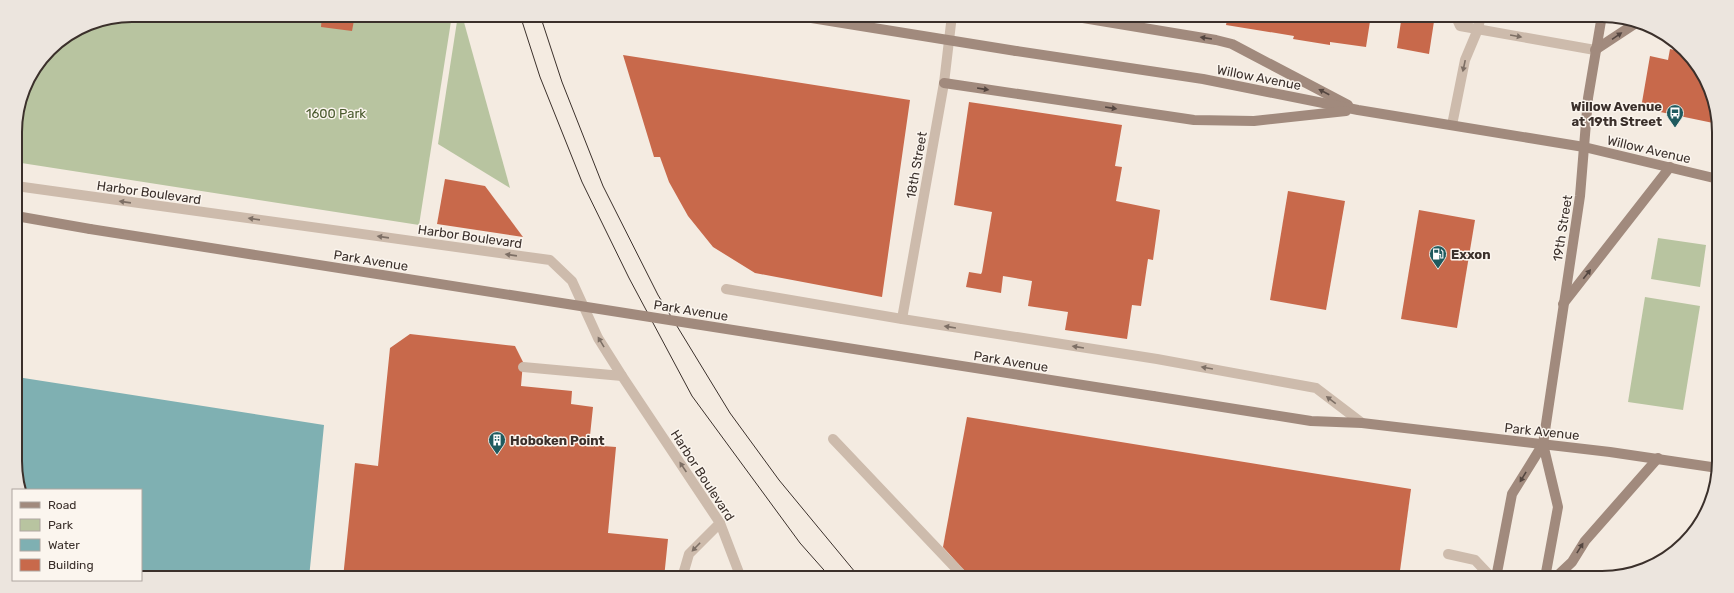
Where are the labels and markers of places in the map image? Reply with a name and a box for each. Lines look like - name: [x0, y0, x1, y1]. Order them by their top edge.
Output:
- place label: Willow Avenue at 19th Street: [1571, 99, 1662, 129]
- bus stop icon: Willow Avenue at 19th Street: [1665, 103, 1685, 128]
- fuel station icon: Exxon: [1428, 244, 1448, 269]
- place label: Exxon: [1451, 247, 1491, 262]
- building icon: Hoboken Point: [487, 430, 507, 455]
- place label: Hoboken Point: [510, 433, 605, 448]

